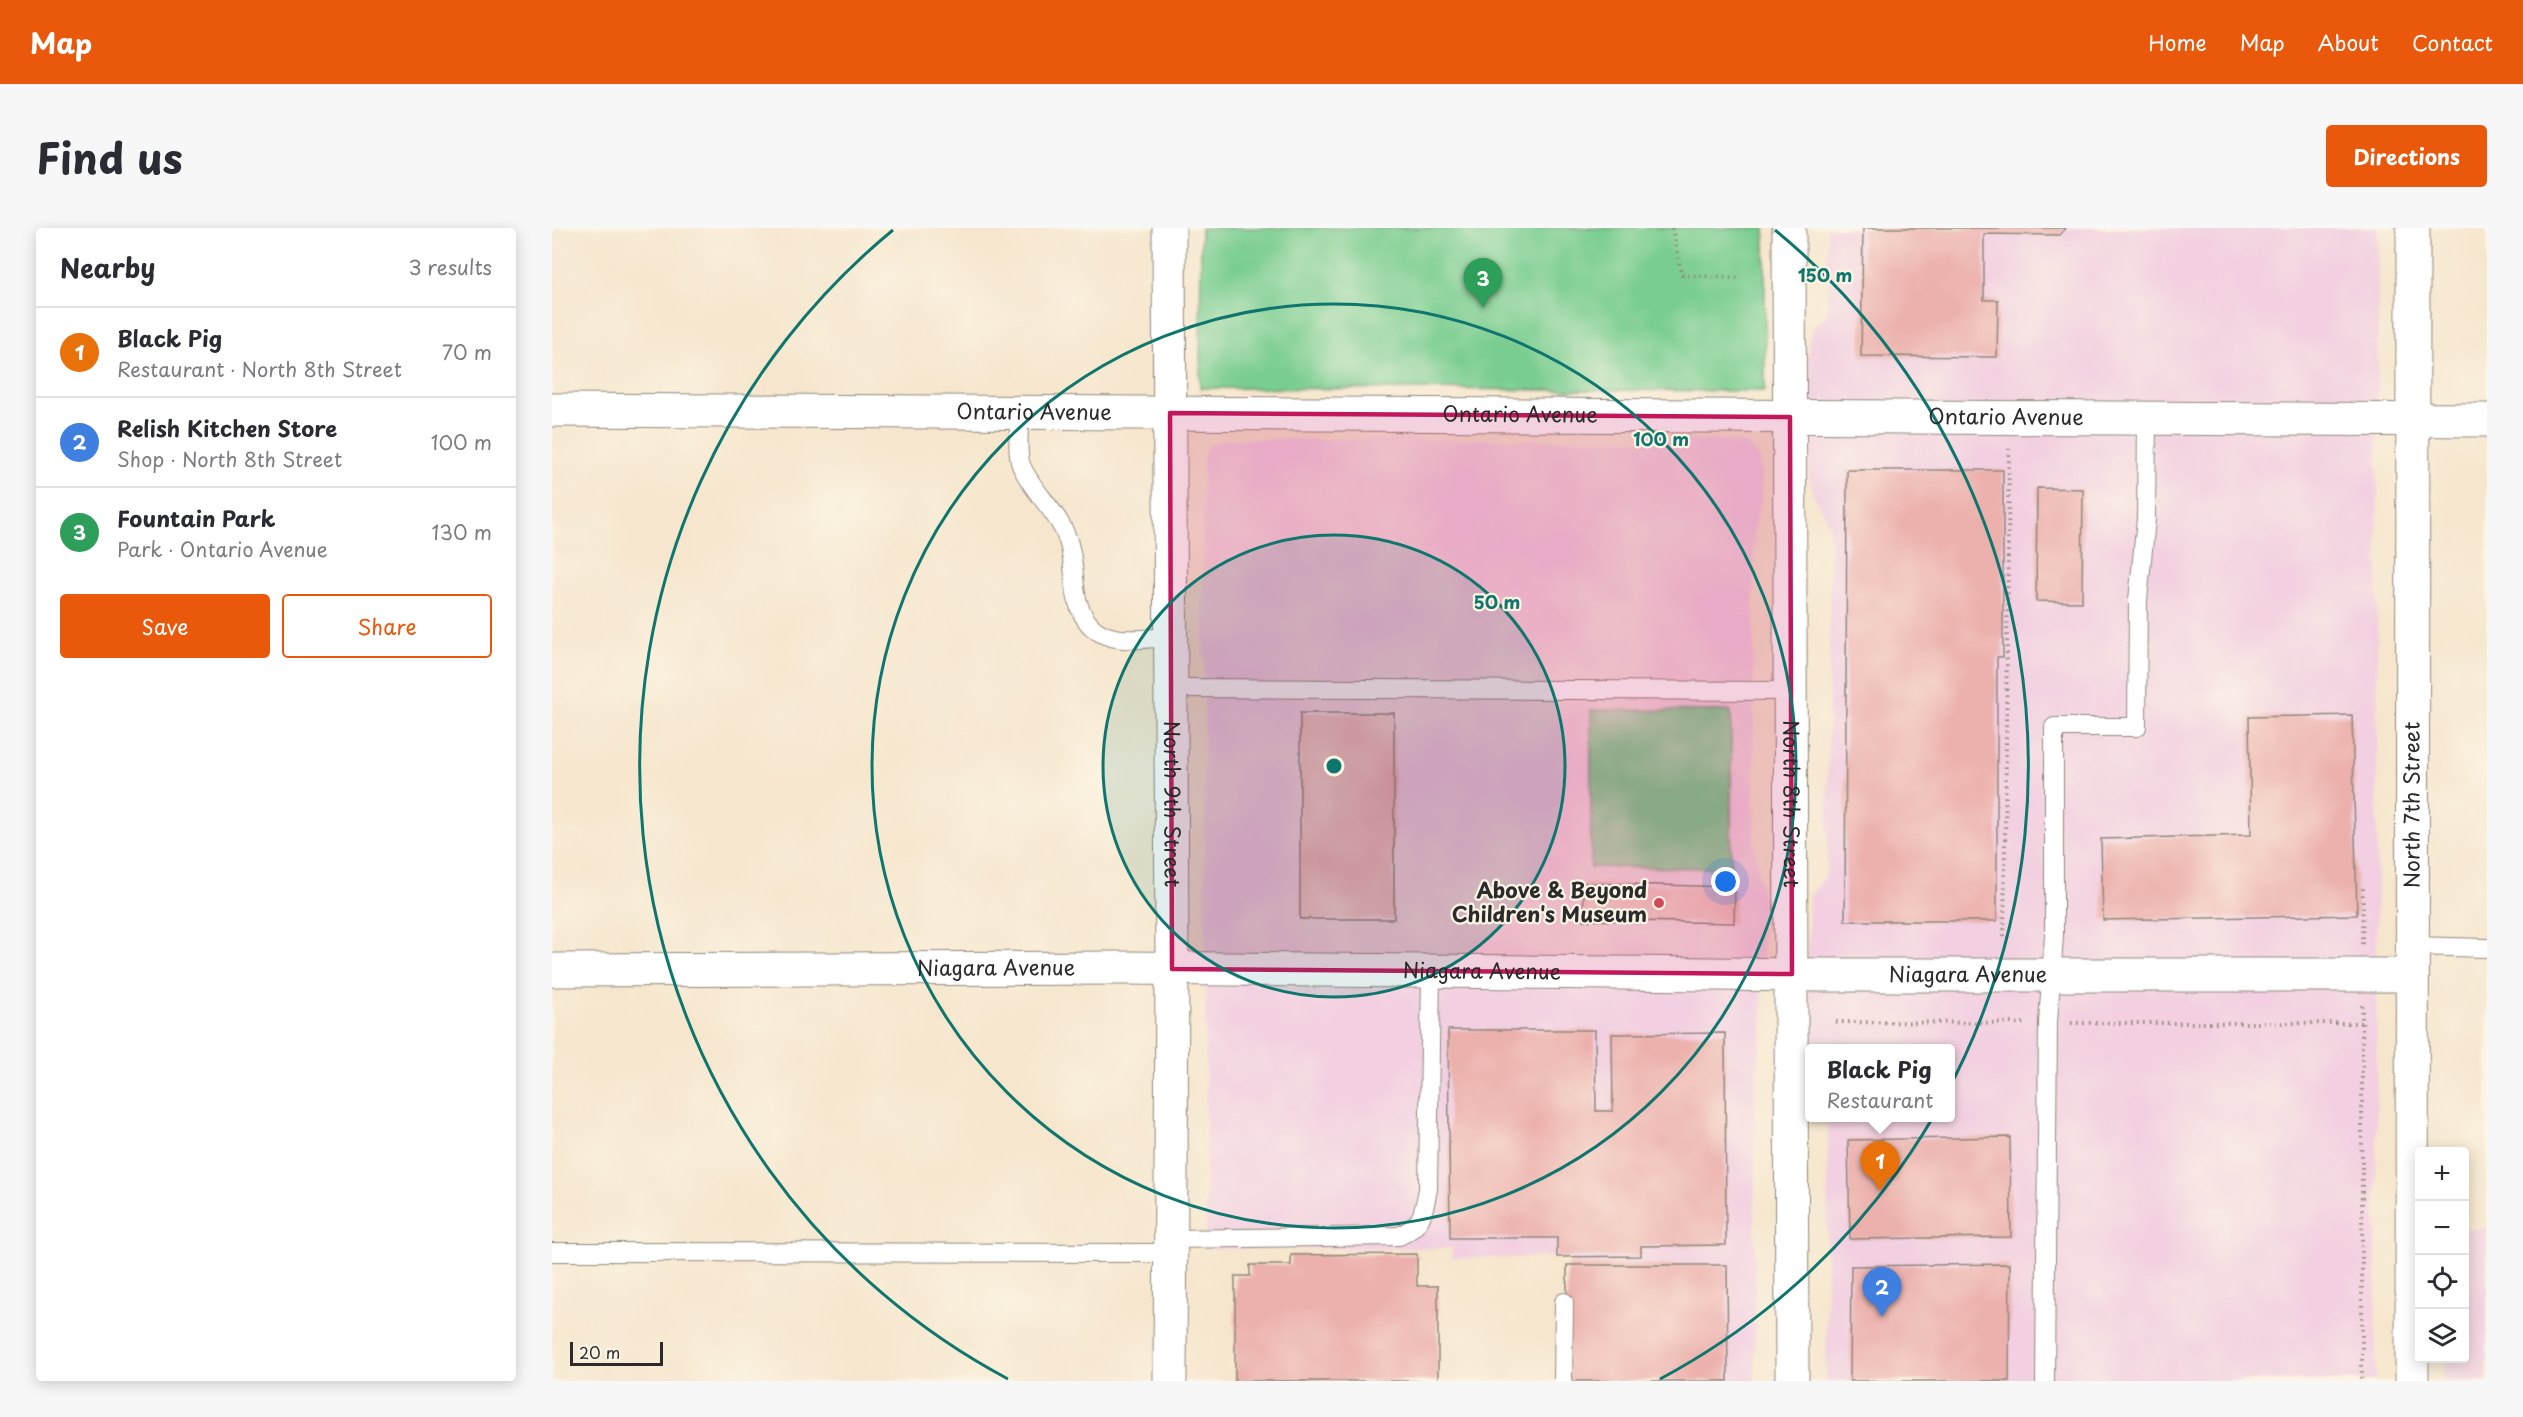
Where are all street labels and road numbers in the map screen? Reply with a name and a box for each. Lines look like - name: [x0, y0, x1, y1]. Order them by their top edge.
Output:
- street label: Ontario Avenue: [956, 394, 1112, 427]
- street label: Ontario Avenue: [1442, 397, 1598, 429]
- street label: Ontario Avenue: [1928, 399, 2084, 432]
- street label: North 8th Street: [1776, 720, 1809, 888]
- street label: North 9th Street: [1157, 721, 1190, 887]
- street label: North 7th Street: [2394, 722, 2427, 888]
- street label: Niagara Avenue: [917, 950, 1075, 983]
- street label: Niagara Avenue: [1403, 953, 1561, 986]
- street label: Niagara Avenue: [1889, 957, 2047, 989]

